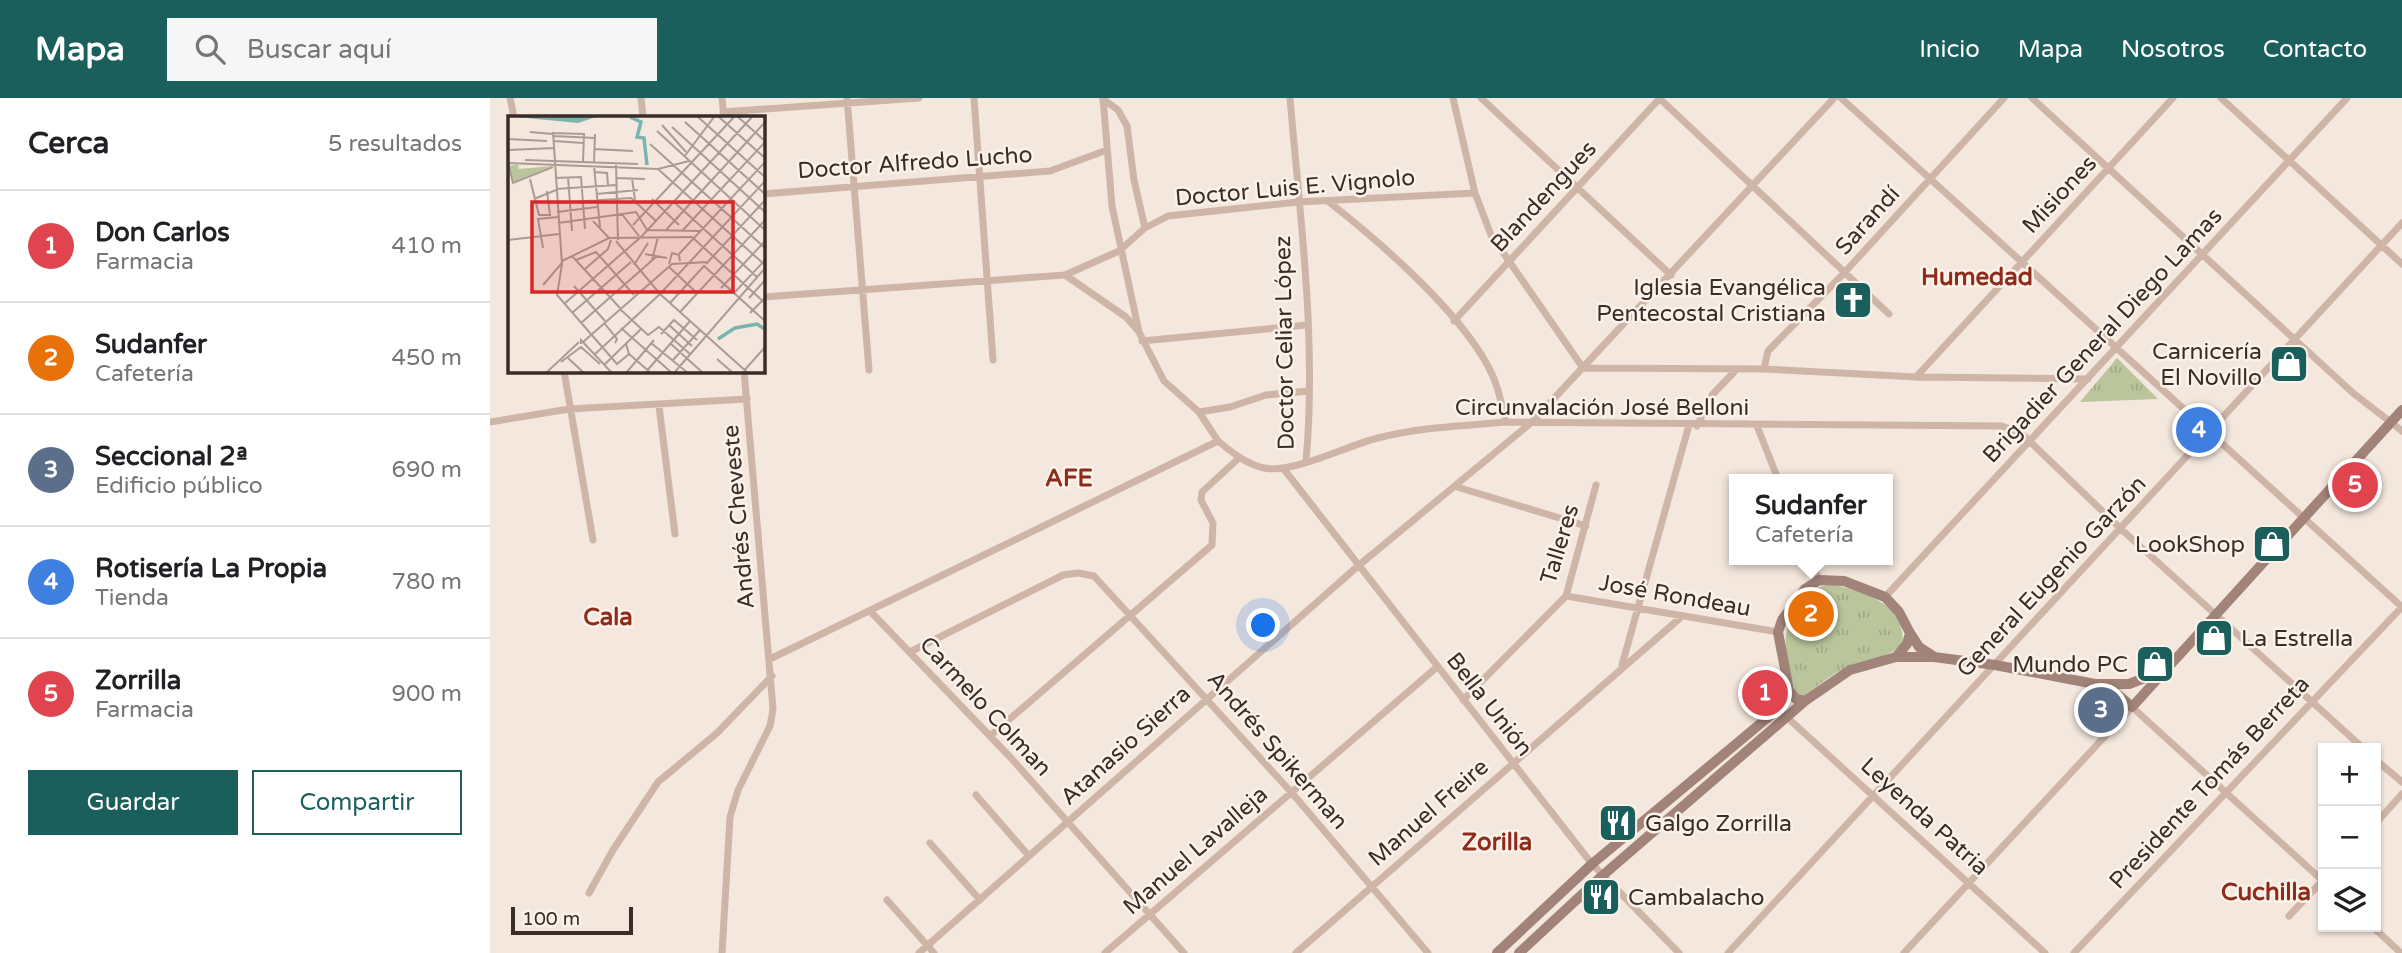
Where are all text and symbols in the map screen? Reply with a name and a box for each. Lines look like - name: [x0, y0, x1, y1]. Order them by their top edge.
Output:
- search box: [167, 18, 657, 81]
- text: Mapa: [35, 30, 125, 69]
- icon: search: [191, 30, 229, 68]
- text: Buscar aquí: [247, 34, 391, 65]
- text: Inicio: [1919, 35, 1980, 64]
- text: Mapa: [2018, 35, 2083, 64]
- text: Nosotros: [2121, 35, 2225, 64]
- text: Contacto: [2263, 35, 2367, 64]
- inset map: [508, 116, 765, 373]
- text: Cerca: [28, 125, 109, 162]
- text: 5 resultados: [328, 130, 462, 158]
- street label: Blandengues: [1485, 135, 1603, 258]
- street label: Doctor Alfredo Lucho: [797, 141, 1034, 185]
- street label: Misiones: [2017, 150, 2103, 240]
- street label: Doctor Luis E. Vignolo: [1174, 164, 1416, 212]
- street label: Sarandí: [1830, 180, 1906, 261]
- street label: Brigadier General Diego Lamas: [1977, 202, 2228, 469]
- text: Don Carlos: [95, 217, 230, 248]
- text: 1: [44, 232, 58, 260]
- text: 410 m: [392, 232, 462, 260]
- street label: Doctor Celiar López: [1269, 236, 1301, 450]
- text: Farmacia: [95, 248, 194, 276]
- district label: Humedad: [1921, 263, 2033, 292]
- place label: Iglesia Evangélica Pentecostal Cristiana: [1596, 274, 1826, 328]
- church icon: Iglesia Evangélica Pentecostal Cristiana: [1832, 279, 1874, 321]
- text: Sudanfer: [95, 329, 207, 360]
- place label: Carnicería El Novillo: [2152, 338, 2262, 392]
- shop icon: Carnicería El Novillo: [2268, 343, 2310, 385]
- text: 2: [44, 344, 58, 372]
- text: 450 m: [392, 344, 462, 372]
- text: Cafetería: [95, 360, 194, 388]
- street label: Circunvalación José Belloni: [1455, 394, 1749, 422]
- pin: 4: [2176, 404, 2222, 456]
- street label: Andrés Cheveste: [717, 424, 761, 610]
- text: Seccional 2ª: [95, 441, 248, 472]
- text: 3: [44, 456, 58, 484]
- text: 690 m: [392, 456, 462, 484]
- pin: 5: [2332, 459, 2378, 511]
- district label: AFE: [1045, 464, 1093, 493]
- street label: General Eugenio Garzón: [1951, 470, 2152, 683]
- text: Edificio público: [95, 472, 263, 500]
- popup: [1729, 474, 1893, 565]
- text: Sudanfer: [1755, 490, 1867, 521]
- street label: Talleres: [1535, 501, 1585, 588]
- text: Cafetería: [1755, 521, 1854, 549]
- shop icon: LookShop: [2251, 523, 2293, 565]
- place label: LookShop: [2135, 531, 2245, 559]
- text: Rotisería La Propia: [95, 553, 327, 584]
- text: 4: [44, 568, 58, 596]
- text: 780 m: [392, 568, 462, 596]
- street label: José Rondeau: [1597, 569, 1753, 623]
- text: Tienda: [95, 584, 169, 612]
- pin: 2: [1788, 588, 1834, 640]
- district label: Cala: [583, 603, 633, 632]
- your location: [1246, 608, 1280, 642]
- shop icon: La Estrella: [2193, 617, 2235, 659]
- place label: La Estrella: [2241, 625, 2353, 653]
- street label: Carmelo Colman: [913, 631, 1057, 782]
- shop icon: Mundo PC: [2134, 643, 2176, 685]
- street label: Bella Unión: [1440, 647, 1538, 762]
- place label: Mundo PC: [2012, 651, 2128, 679]
- text: Zorrilla: [95, 665, 181, 696]
- street label: Andrés Spikerman: [1201, 666, 1354, 835]
- pin: 1: [1742, 667, 1788, 719]
- street label: Presidente Tomás Berreta: [2104, 670, 2316, 895]
- text: 5: [44, 680, 58, 708]
- text: 900 m: [392, 680, 462, 708]
- street label: Atanasio Sierra: [1055, 680, 1196, 811]
- pin: 3: [2078, 684, 2124, 736]
- text: Farmacia: [95, 696, 194, 724]
- map controls: [2318, 743, 2381, 932]
- button: +: [2318, 743, 2381, 806]
- street label: Leyenda Patria: [1855, 752, 1994, 882]
- street label: Manuel Freire: [1363, 753, 1494, 872]
- button: Guardar: [28, 770, 238, 835]
- button: Compartir: [252, 770, 462, 835]
- street label: Manuel Lavalleja: [1118, 780, 1274, 921]
- restaurant icon: Galgo Zorrilla: [1597, 802, 1639, 844]
- button: −: [2318, 806, 2381, 869]
- place label: Galgo Zorrilla: [1645, 810, 1792, 838]
- district label: Zorilla: [1462, 828, 1532, 857]
- button: layers: [2318, 869, 2381, 932]
- restaurant icon: Cambalacho: [1580, 876, 1622, 918]
- district label: Cuchilla: [2221, 878, 2311, 907]
- place label: Cambalacho: [1628, 884, 1764, 912]
- scale bar: [511, 904, 634, 936]
- text: 100 m: [522, 908, 580, 930]

